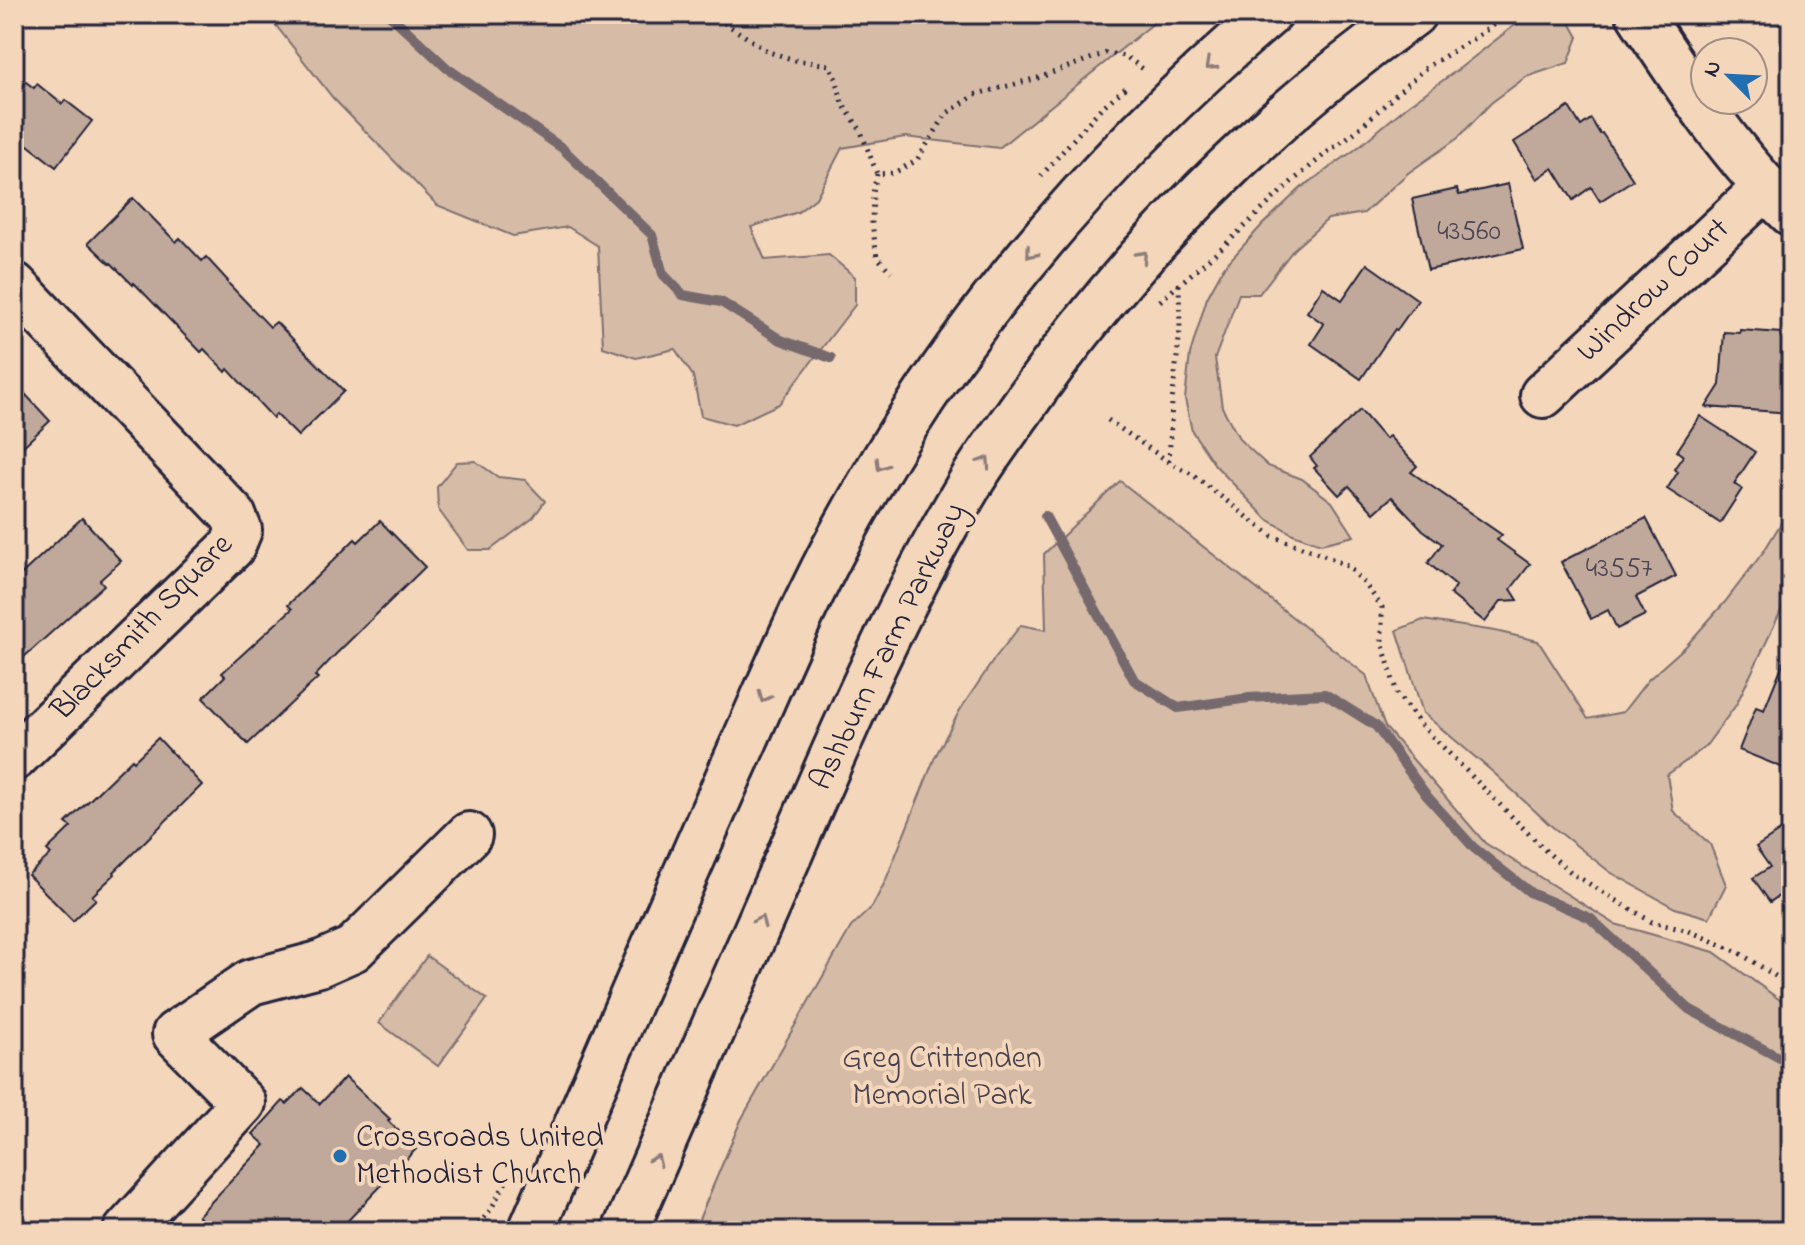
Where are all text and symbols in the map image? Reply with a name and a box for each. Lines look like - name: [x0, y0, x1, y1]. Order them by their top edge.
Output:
- north arrow: [1689, 36, 1769, 116]
- one-way arrow: [1205, 56, 1219, 70]
- text: N: [1696, 56, 1731, 82]
- street label: Windrow Court: [1567, 207, 1741, 375]
- house number: 43560: [1437, 212, 1501, 253]
- one-way arrow: [1026, 244, 1041, 258]
- one-way arrow: [1133, 250, 1147, 265]
- one-way arrow: [875, 456, 891, 471]
- one-way arrow: [975, 456, 990, 471]
- street label: Ashburn Farm Parkway: [799, 495, 979, 799]
- street label: Blacksmith Square: [40, 523, 245, 733]
- house number: 43557: [1586, 549, 1653, 590]
- one-way arrow: [758, 689, 774, 704]
- one-way arrow: [750, 915, 766, 929]
- park label: Greg Crittenden Memorial Park: [842, 1036, 1042, 1120]
- place label: Crossroads United Methodist Church: [356, 1115, 604, 1199]
- marker: Crossroads United Methodist Church: [331, 1147, 349, 1165]
- one-way arrow: [646, 1153, 662, 1168]

